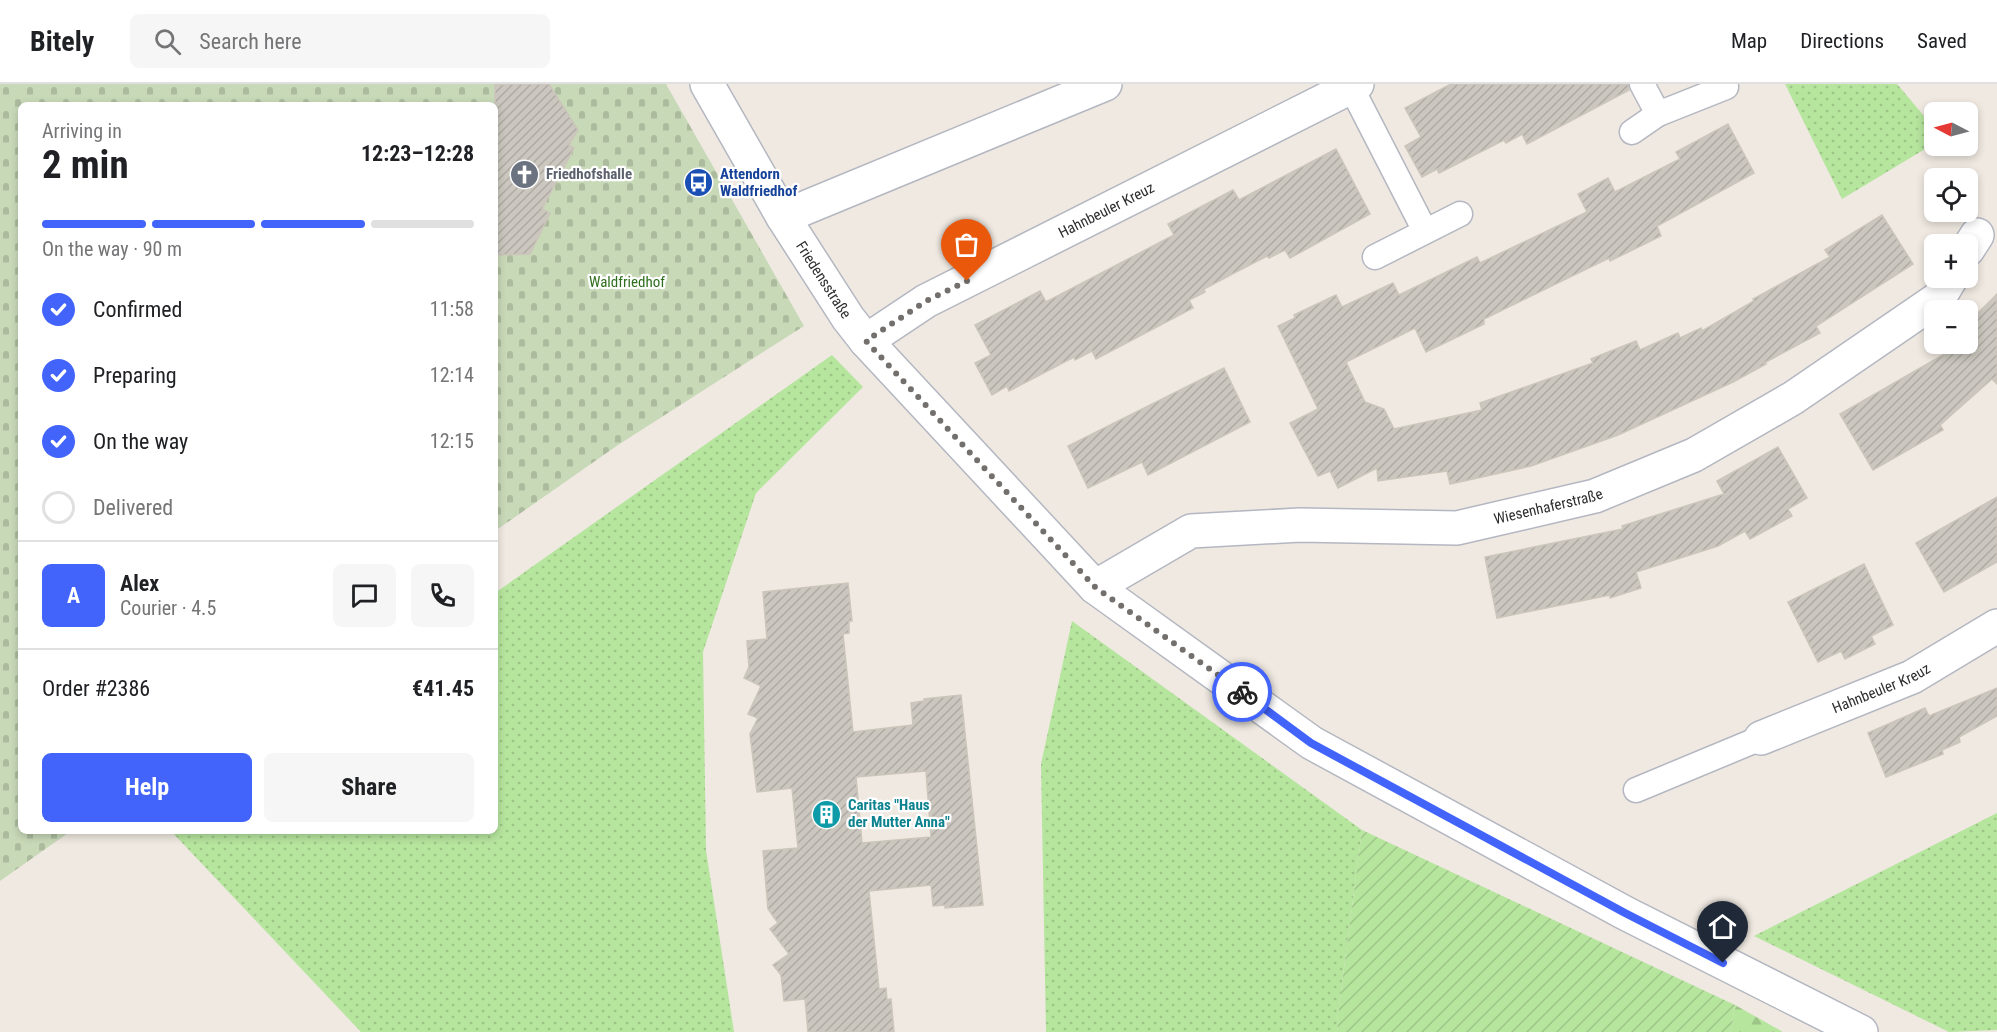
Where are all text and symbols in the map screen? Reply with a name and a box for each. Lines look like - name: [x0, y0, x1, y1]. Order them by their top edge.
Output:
- search box: [130, 14, 550, 68]
- text: Bitely: [30, 25, 94, 58]
- icon: search: [151, 25, 184, 58]
- text: Search here: [199, 29, 302, 54]
- text: Map: [1731, 29, 1767, 53]
- text: Directions: [1800, 29, 1884, 53]
- text: Saved: [1917, 29, 1967, 53]
- north arrow: [1924, 102, 1978, 156]
- map controls: [1924, 102, 1978, 354]
- text: Arriving in: [42, 119, 122, 143]
- text: 12:23–12:28: [361, 141, 474, 166]
- text: 2 min: [42, 142, 129, 188]
- church icon: Friedhofshalle: [509, 158, 541, 190]
- place label: Friedhofshalle: [546, 165, 632, 183]
- place label: Attendorn Waldfriedhof: [720, 165, 797, 200]
- bus stop icon: Attendorn Waldfriedhof: [683, 167, 715, 199]
- button: locate: [1924, 168, 1978, 222]
- street label: Hahnbeuler Kreuz: [1055, 179, 1157, 242]
- pin: [941, 219, 992, 281]
- icon: bag: [950, 228, 983, 261]
- button: +: [1924, 234, 1978, 288]
- text: On the way · 90 m: [42, 237, 182, 261]
- street label: Friedensstraße: [792, 238, 855, 322]
- park label: Waldfriedhof: [589, 273, 665, 291]
- icon: check: [42, 293, 75, 326]
- text: Confirmed: [93, 297, 182, 322]
- text: 11:58: [430, 297, 474, 321]
- button: −: [1924, 300, 1978, 354]
- icon: check: [42, 359, 75, 392]
- text: Preparing: [93, 363, 177, 388]
- text: 12:14: [430, 363, 474, 387]
- icon: check: [42, 425, 75, 458]
- text: On the way: [93, 429, 188, 454]
- text: 12:15: [430, 429, 474, 453]
- street label: Wiesenhaferstraße: [1492, 485, 1606, 528]
- text: Delivered: [93, 495, 173, 520]
- button: chat: [333, 564, 396, 627]
- button: phone: [411, 564, 474, 627]
- text: Alex: [120, 571, 159, 596]
- text: A: [67, 583, 80, 608]
- text: Courier · 4.5: [120, 596, 216, 620]
- street label: Hahnbeuler Kreuz: [1830, 659, 1933, 717]
- courier: [1212, 662, 1272, 722]
- text: Order #2386: [42, 676, 150, 701]
- text: €41.45: [412, 676, 474, 701]
- icon: bike: [1226, 676, 1259, 709]
- button: Help: [42, 753, 252, 822]
- button: Share: [264, 753, 474, 822]
- place label: Caritas "Haus der Mutter Anna": [848, 796, 950, 831]
- building icon: Caritas "Haus der Mutter Anna": [811, 798, 843, 830]
- pin: [1697, 901, 1748, 963]
- icon: home: [1706, 910, 1739, 943]

